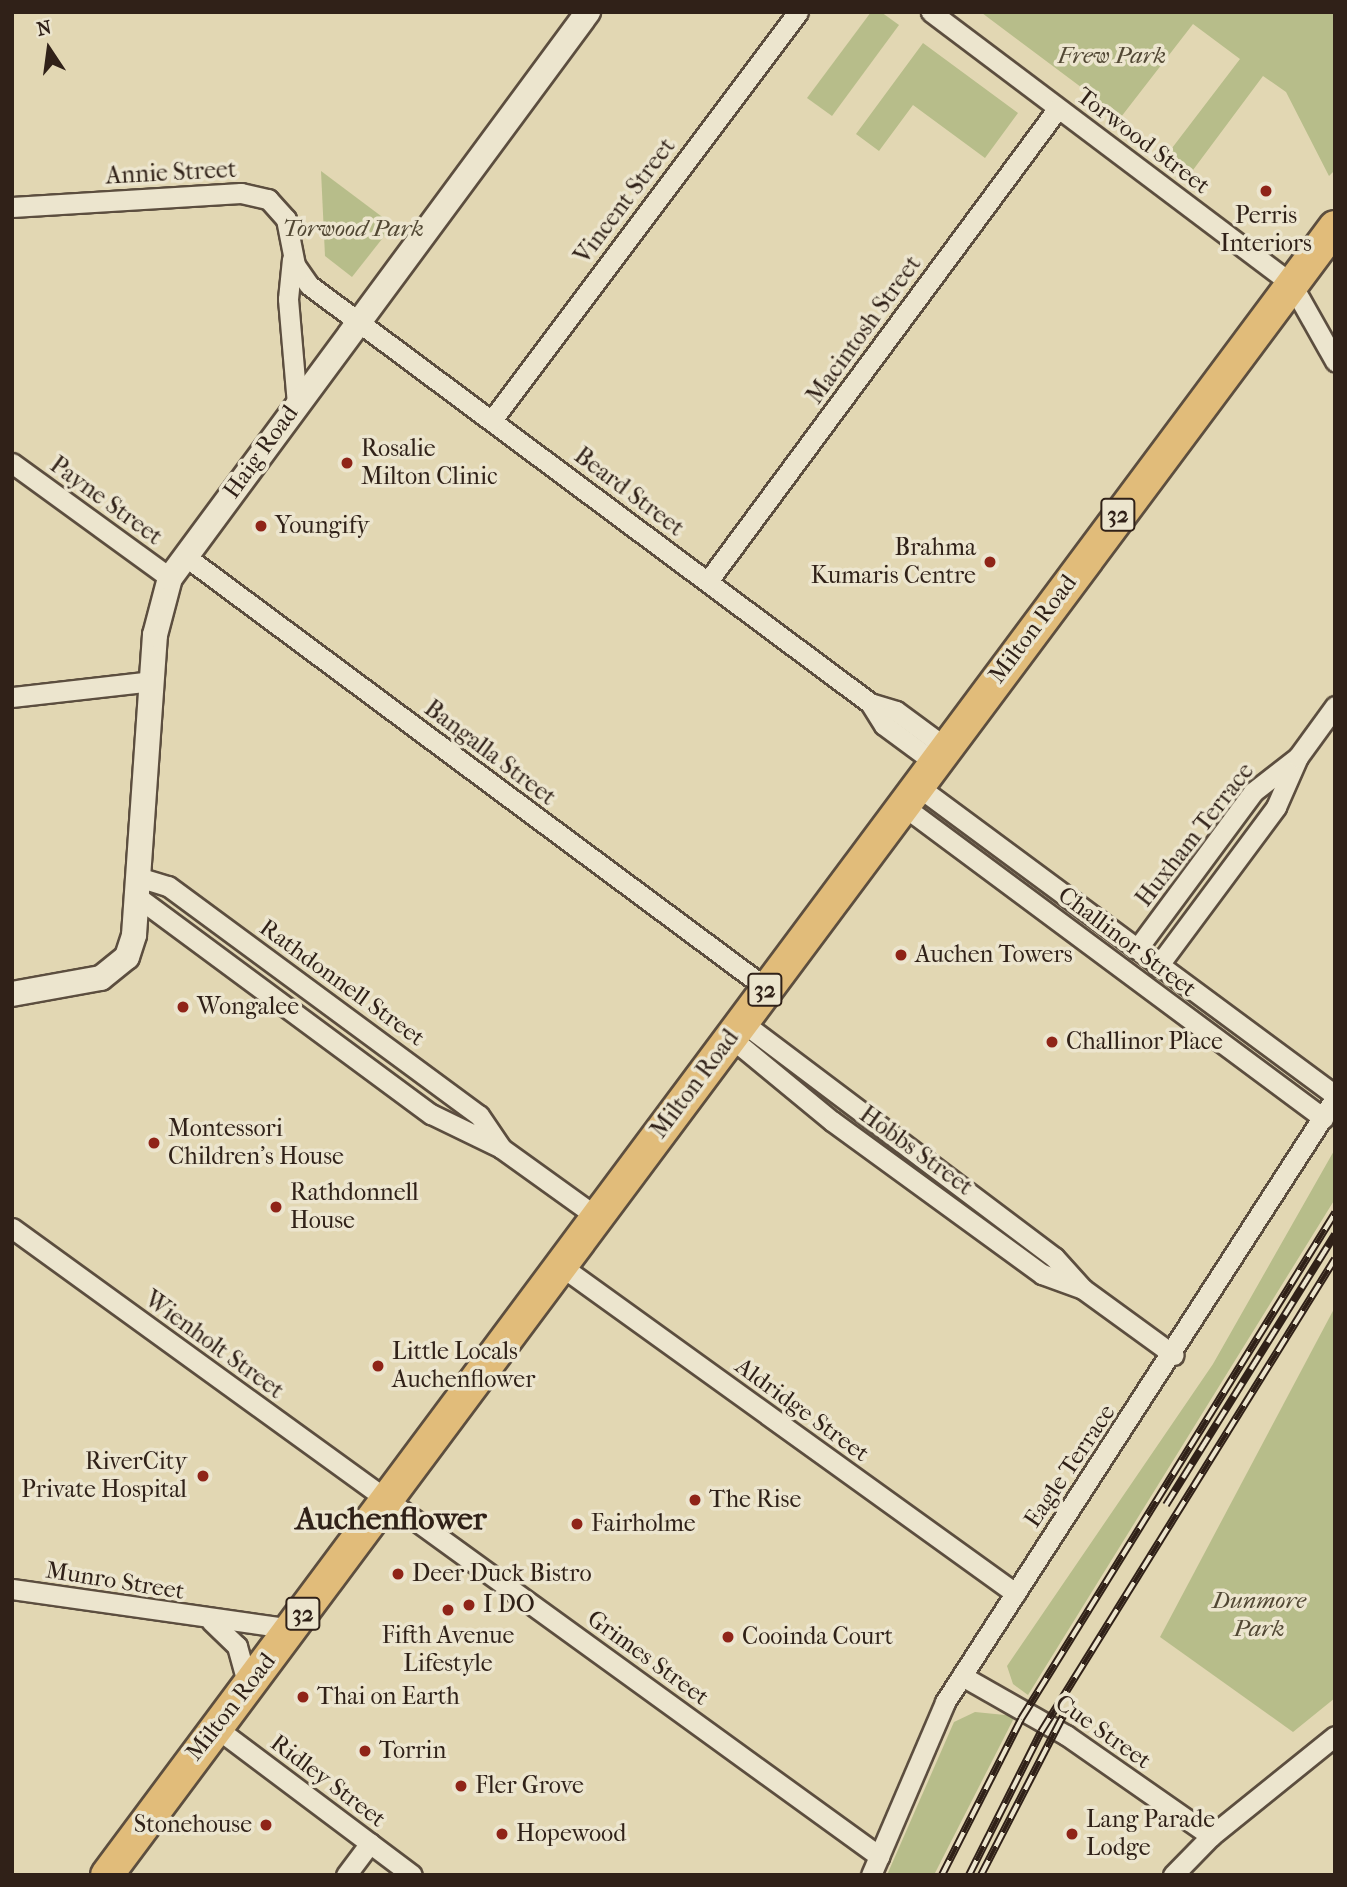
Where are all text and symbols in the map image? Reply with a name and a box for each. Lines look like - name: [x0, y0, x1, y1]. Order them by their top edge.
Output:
- north arrow: [14, 14, 84, 84]
- text: N: [35, 16, 54, 41]
- park label: Frew Park: [1058, 42, 1166, 70]
- street label: Torwood Street: [1071, 81, 1215, 201]
- street label: Vincent Street: [568, 133, 682, 269]
- street label: Annie Street: [105, 155, 237, 191]
- marker: Perris Interiors: [1258, 183, 1274, 199]
- place label: Perris Interiors: [1220, 202, 1312, 258]
- park label: Torwood Park: [282, 215, 424, 243]
- street label: Macintosh Street: [801, 250, 927, 410]
- street label: Haig Road: [217, 400, 305, 504]
- place label: Rosalie Milton Clinic: [361, 435, 498, 491]
- street label: Beard Street: [568, 441, 690, 543]
- street label: Payne Street: [44, 451, 168, 551]
- marker: Rosalie Milton Clinic: [339, 455, 355, 471]
- road number: 32: [1099, 495, 1137, 534]
- place label: Youngify: [275, 512, 369, 540]
- marker: Youngify: [253, 518, 269, 534]
- place label: Brahma Kumaris Centre: [811, 534, 976, 590]
- marker: Brahma Kumaris Centre: [982, 554, 998, 570]
- street label: Milton Road: [983, 569, 1083, 689]
- street label: Bangalla Street: [418, 694, 562, 812]
- street label: Huxham Terrace: [1130, 757, 1260, 913]
- street label: Challinor Street: [1052, 881, 1202, 1003]
- street label: Rathdonnell Street: [254, 913, 430, 1053]
- place label: Auchen Towers: [915, 941, 1073, 969]
- marker: Auchen Towers: [893, 947, 909, 963]
- road number: 32: [746, 970, 784, 1009]
- place label: Wongalee: [197, 993, 299, 1021]
- marker: Wongalee: [175, 999, 191, 1015]
- street label: Milton Road: [645, 1024, 745, 1144]
- place label: Challinor Place: [1066, 1028, 1223, 1056]
- marker: Challinor Place: [1044, 1034, 1060, 1050]
- street label: Hobbs Street: [854, 1100, 978, 1202]
- place label: Montessori Children's House: [168, 1115, 344, 1171]
- marker: Montessori Children's House: [146, 1135, 162, 1151]
- place label: Rathdonnell House: [290, 1179, 419, 1235]
- marker: Rathdonnell House: [268, 1199, 284, 1215]
- street label: Wienholt Street: [139, 1285, 289, 1405]
- place label: Little Locals Auchenflower: [392, 1338, 535, 1394]
- street label: Aldridge Street: [729, 1352, 875, 1468]
- marker: Little Locals Auchenflower: [370, 1358, 386, 1374]
- street label: Eagle Terrace: [1018, 1399, 1122, 1533]
- place label: RiverCity Private Hospital: [21, 1448, 187, 1504]
- marker: RiverCity Private Hospital: [193, 1466, 213, 1486]
- place label: The Rise: [709, 1486, 801, 1514]
- marker: The Rise: [687, 1492, 703, 1508]
- district label: Auchenflower: [295, 1500, 487, 1538]
- place label: Fairholme: [591, 1510, 696, 1538]
- marker: Fairholme: [569, 1516, 585, 1532]
- street label: Munro Street: [44, 1556, 186, 1606]
- place label: Deer Duck Bistro: [412, 1560, 592, 1588]
- marker: Deer Duck Bistro: [390, 1566, 406, 1582]
- park label: Dunmore Park: [1212, 1587, 1306, 1643]
- place label: I DO: [483, 1591, 535, 1619]
- road number: 32: [284, 1595, 322, 1634]
- marker: I DO: [461, 1597, 477, 1613]
- marker: Fifth Avenue Lifestyle: [440, 1602, 456, 1618]
- street label: Grimes Street: [582, 1604, 714, 1712]
- place label: Fifth Avenue Lifestyle: [382, 1622, 514, 1678]
- place label: Cooinda Court: [742, 1623, 893, 1651]
- marker: Cooinda Court: [720, 1629, 736, 1645]
- street label: Milton Road: [180, 1647, 282, 1767]
- place label: Thai on Earth: [317, 1683, 460, 1711]
- marker: Thai on Earth: [295, 1689, 311, 1705]
- street label: Cue Street: [1050, 1689, 1156, 1775]
- street label: Ridley Street: [265, 1728, 391, 1834]
- place label: Torrin: [379, 1737, 446, 1765]
- marker: Torrin: [357, 1743, 373, 1759]
- place label: Fler Grove: [475, 1772, 584, 1800]
- marker: Fler Grove: [453, 1778, 469, 1794]
- place label: Lang Parade Lodge: [1086, 1806, 1215, 1862]
- place label: Stonehouse: [134, 1811, 252, 1839]
- marker: Stonehouse: [258, 1817, 274, 1833]
- place label: Hopewood: [516, 1820, 626, 1848]
- marker: Hopewood: [494, 1826, 510, 1842]
- marker: Lang Parade Lodge: [1064, 1826, 1080, 1842]

